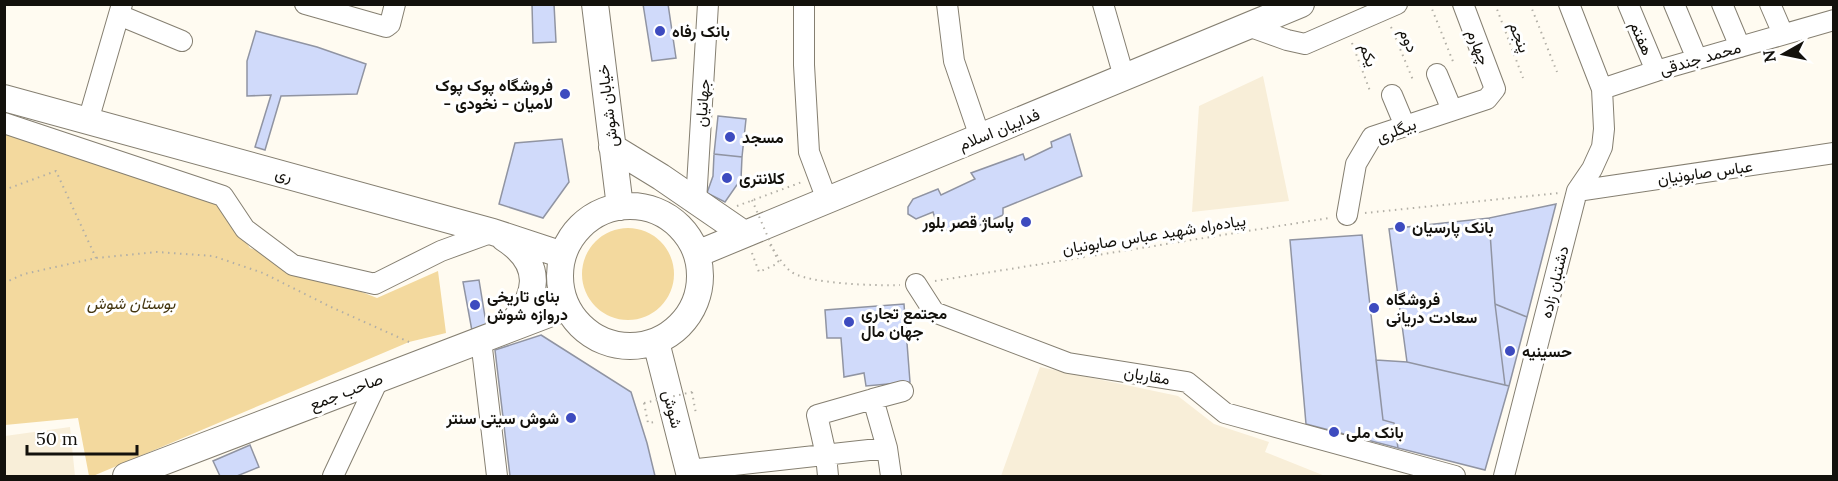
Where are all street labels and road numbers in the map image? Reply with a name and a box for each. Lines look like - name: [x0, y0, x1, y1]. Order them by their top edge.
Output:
- street label: هفتم: [1625, 18, 1658, 58]
- street label: پنجم: [1503, 19, 1535, 56]
- street label: دوم: [1394, 25, 1423, 55]
- street label: چهارم: [1461, 26, 1495, 69]
- street label: محمد جندقی: [1657, 37, 1743, 80]
- street label: یکم: [1355, 41, 1382, 70]
- street label: خیابان شوش: [592, 63, 623, 149]
- street label: جهانیان: [690, 78, 715, 128]
- street label: فداییان اسلام: [956, 104, 1043, 155]
- street label: بیگلری: [1373, 113, 1419, 148]
- street label: عباس صابونیان: [1656, 155, 1754, 190]
- street label: ری: [273, 162, 295, 187]
- street label: پیاده‌راه شهید عباس صابونیان: [1061, 210, 1247, 260]
- street label: دشتبان زاده: [1535, 244, 1574, 321]
- street label: مقاریان: [1122, 362, 1171, 389]
- street label: صاحب جمع: [307, 368, 386, 416]
- street label: شوش: [658, 388, 687, 430]

